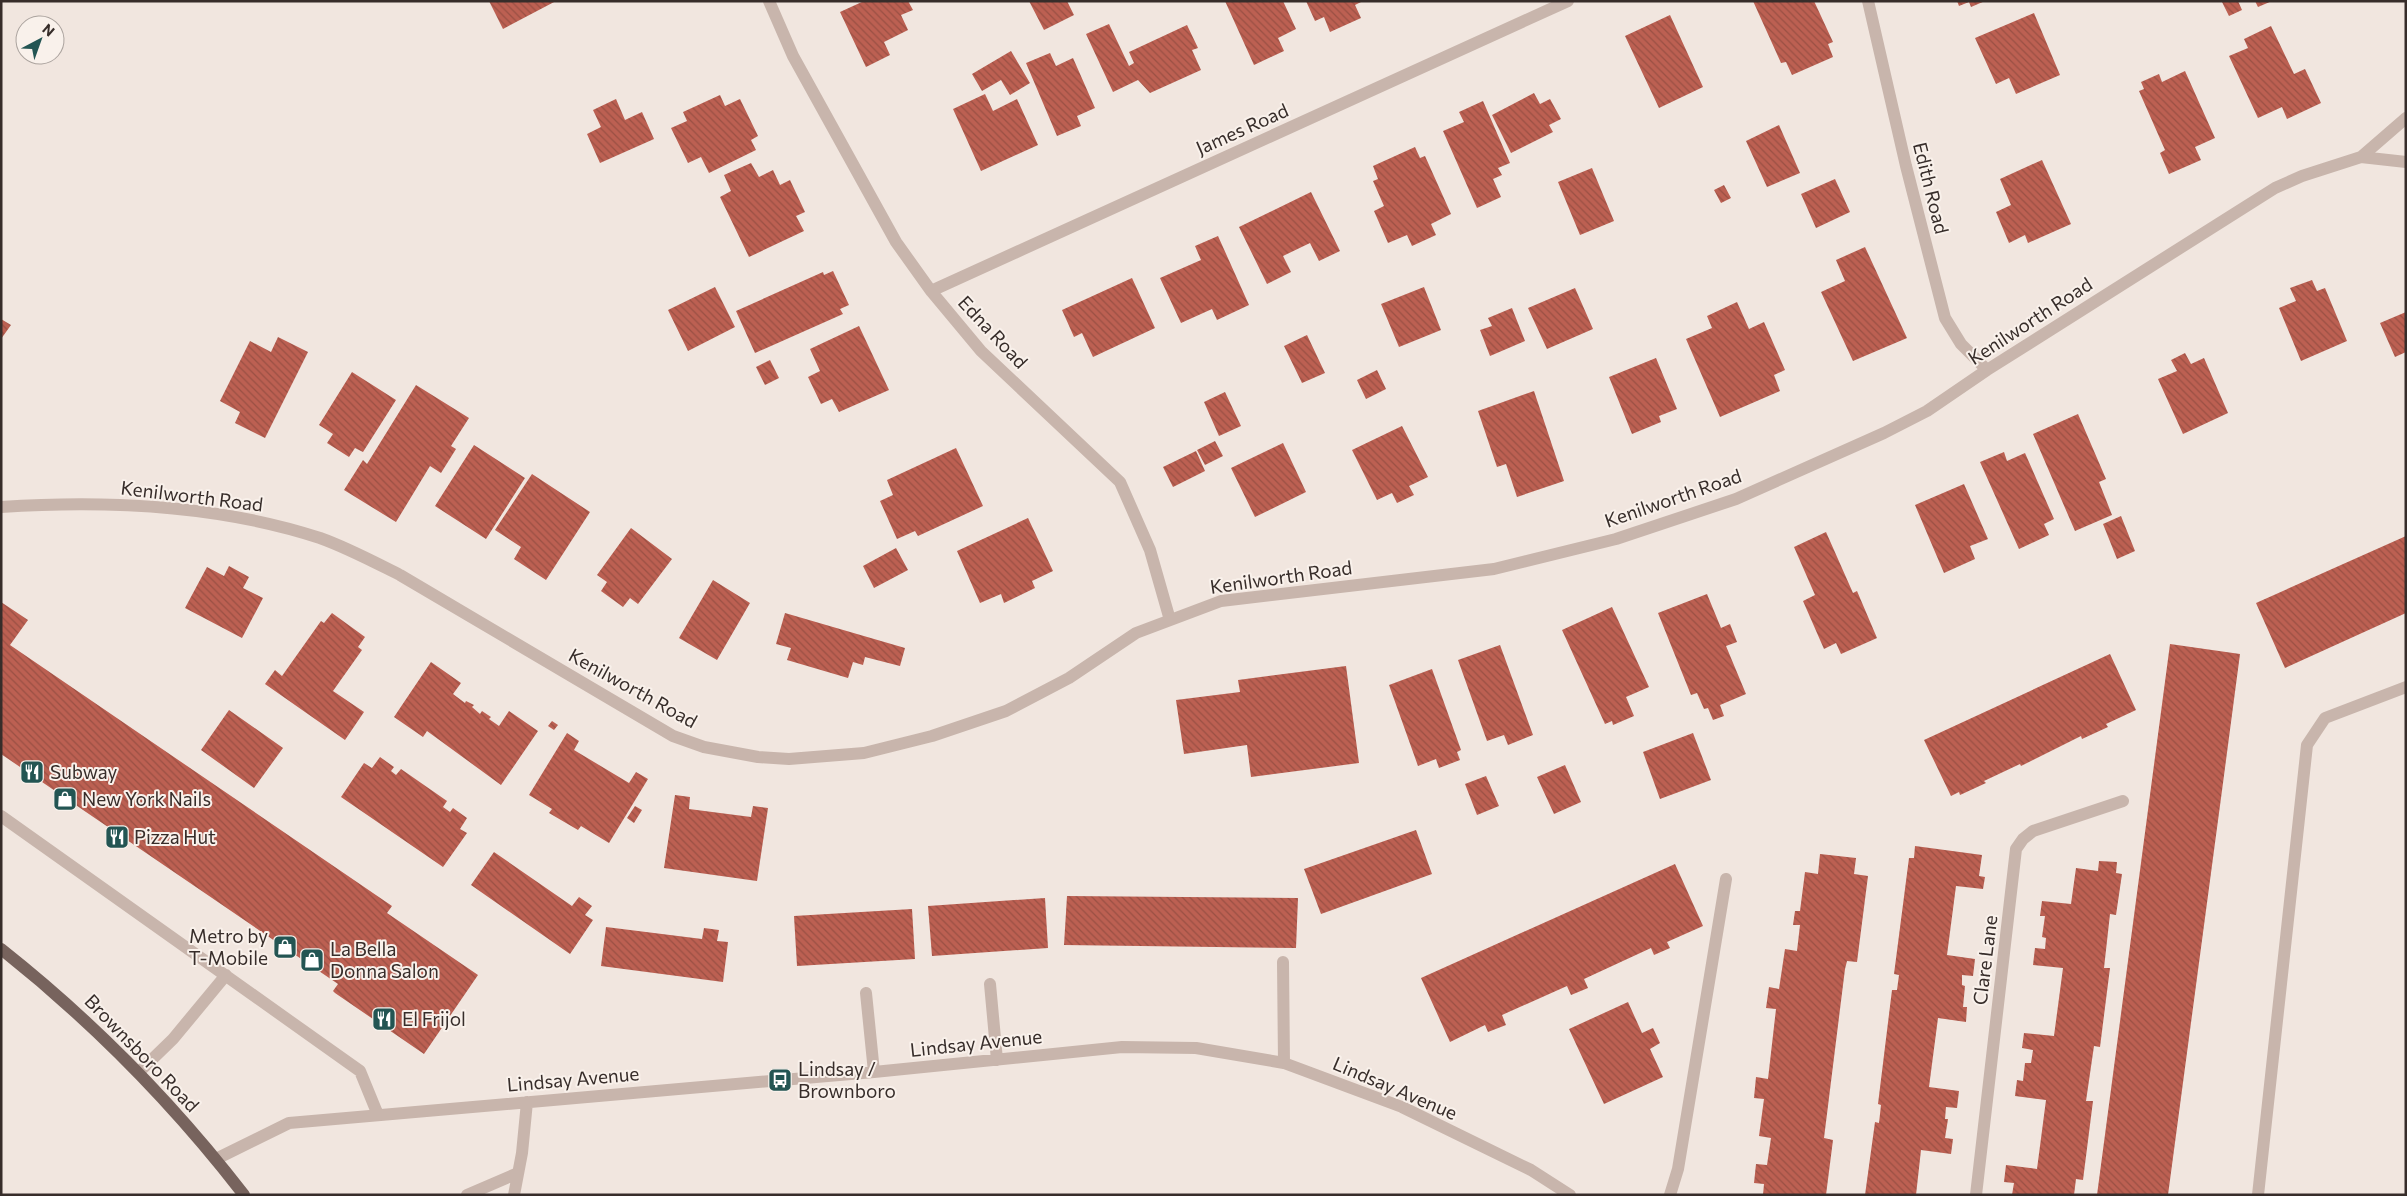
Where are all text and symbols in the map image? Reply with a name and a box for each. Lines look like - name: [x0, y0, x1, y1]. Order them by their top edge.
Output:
- north arrow: [15, 15, 65, 65]
- text: N: [39, 20, 58, 40]
- street label: James Road: [1192, 98, 1292, 159]
- street label: Edith Road: [1909, 140, 1954, 236]
- street label: Kenilworth Road: [1963, 272, 2096, 369]
- street label: Edna Road: [954, 291, 1033, 373]
- street label: Kenilworth Road: [1601, 463, 1744, 532]
- street label: Kenilworth Road: [120, 475, 265, 516]
- street label: Kenilworth Road: [1208, 555, 1353, 598]
- street label: Kenilworth Road: [565, 643, 701, 732]
- restaurant icon: Subway: [19, 759, 45, 785]
- place label: Subway: [50, 760, 117, 783]
- shop icon: New York Nails: [52, 786, 78, 812]
- place label: New York Nails: [82, 787, 211, 810]
- restaurant icon: Pizza Hut: [104, 824, 130, 850]
- place label: Pizza Hut: [134, 825, 216, 848]
- street label: Clare Lane: [1968, 914, 2001, 1006]
- place label: Metro by T-Mobile: [188, 924, 268, 969]
- shop icon: Metro by T-Mobile: [272, 934, 298, 960]
- place label: La Bella Donna Salon: [330, 937, 439, 982]
- shop icon: La Bella Donna Salon: [299, 947, 325, 973]
- street label: Brownsboro Road: [80, 989, 204, 1116]
- restaurant icon: El Frijol: [371, 1006, 397, 1032]
- place label: El Frijol: [402, 1007, 466, 1030]
- street label: Lindsay Avenue: [909, 1024, 1043, 1061]
- street label: Lindsay Avenue: [1330, 1051, 1461, 1124]
- place label: Lindsay / Brownboro: [798, 1057, 896, 1102]
- street label: Lindsay Avenue: [506, 1061, 640, 1096]
- bus stop icon: Lindsay / Brownboro: [767, 1067, 793, 1093]

